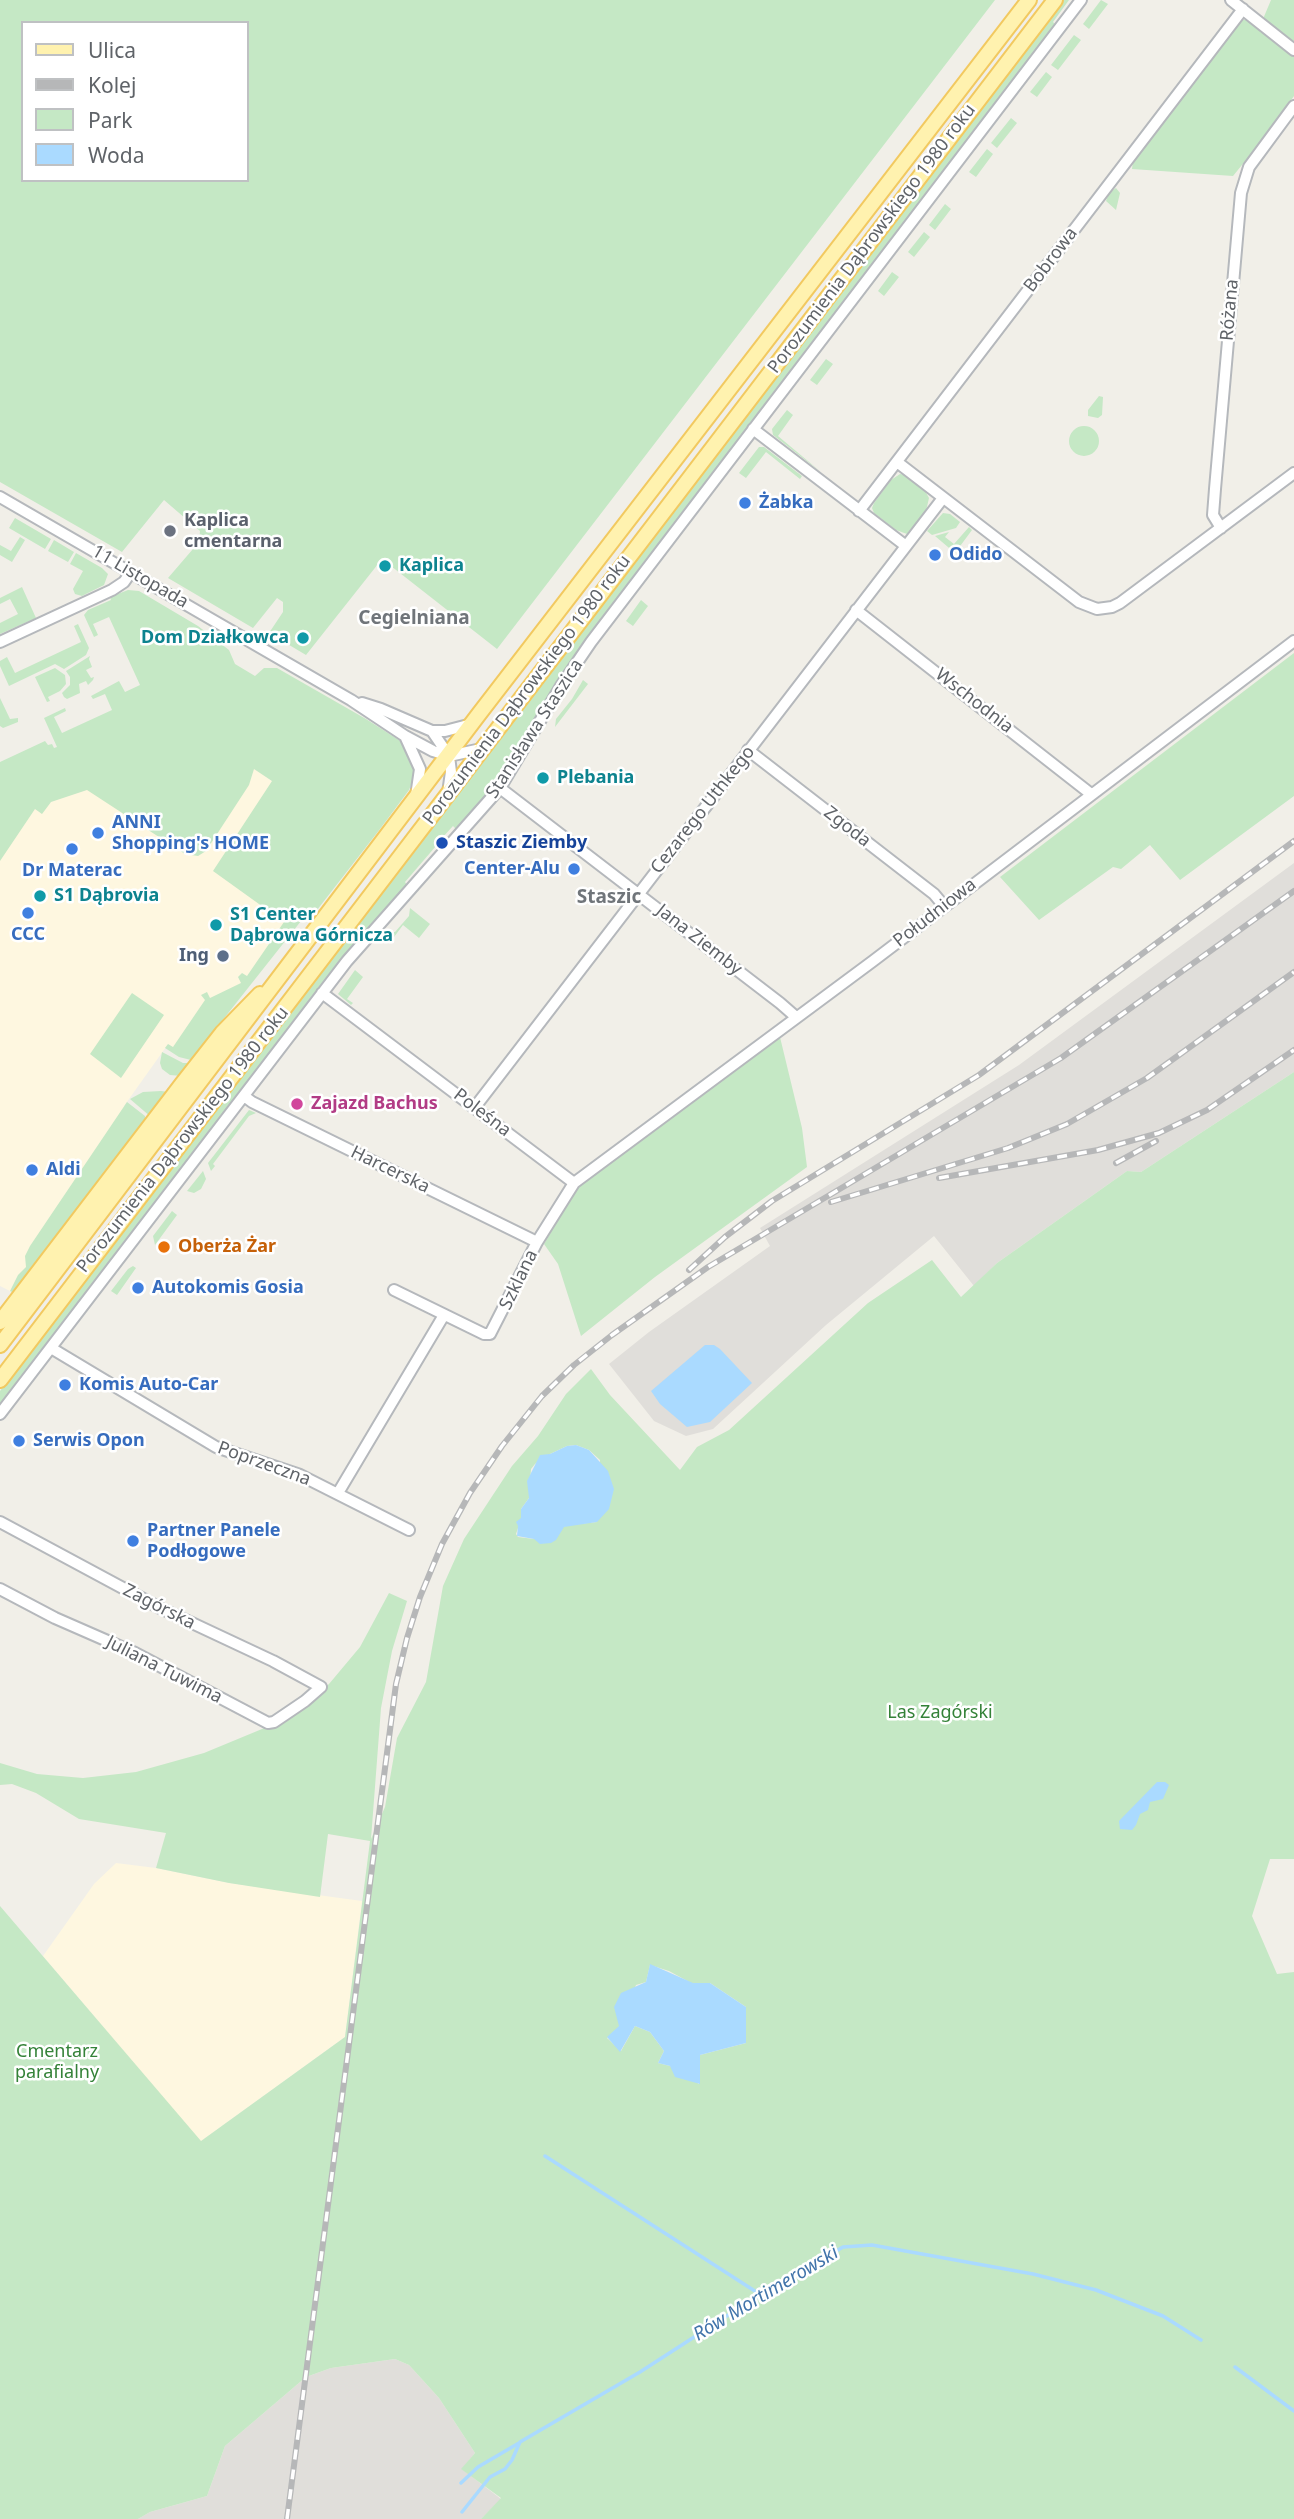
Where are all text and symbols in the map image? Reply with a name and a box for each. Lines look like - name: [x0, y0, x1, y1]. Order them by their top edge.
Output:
- legend: [21, 21, 248, 182]
- text: Ulica: [88, 36, 136, 64]
- text: Kolej: [88, 71, 136, 99]
- street label: Porozumienia Dąbrowskiego 1980 roku: [764, 100, 980, 378]
- text: Park: [88, 106, 132, 134]
- text: Woda: [88, 141, 145, 169]
- street label: Bobrowa: [1020, 223, 1082, 297]
- street label: Różana: [1217, 278, 1243, 342]
- place label: Żabka: [759, 492, 814, 514]
- marker: Żabka: [737, 495, 753, 511]
- place label: Kaplica cmentarna: [184, 510, 282, 552]
- marker: Kaplica cmentarna: [162, 523, 178, 539]
- street label: 11 Listopada: [88, 541, 192, 613]
- place label: Odido: [949, 544, 1003, 566]
- marker: Odido: [927, 547, 943, 563]
- street label: Porozumienia Dąbrowskiego 1980 roku: [419, 551, 635, 829]
- place label: Kaplica: [399, 555, 464, 577]
- marker: Kaplica: [377, 558, 393, 574]
- district label: Cegielniana: [358, 608, 470, 630]
- place label: Dom Działkowca: [141, 627, 289, 649]
- marker: Dom Działkowca: [295, 630, 311, 646]
- street label: Stanisława Staszica: [482, 655, 588, 803]
- street label: Wschodnia: [931, 664, 1017, 738]
- street label: Cezarego Uthkego: [646, 742, 760, 878]
- place label: Plebania: [557, 767, 634, 789]
- marker: Plebania: [535, 770, 551, 786]
- street label: Zgoda: [819, 802, 875, 852]
- place label: ANNI Shopping's HOME: [112, 812, 269, 854]
- marker: ANNI Shopping's HOME: [90, 825, 106, 841]
- place label: Staszic Ziemby: [456, 832, 587, 854]
- marker: Staszic Ziemby: [434, 835, 450, 851]
- marker: Dr Materac: [64, 841, 80, 857]
- place label: Center-Alu: [464, 858, 560, 880]
- place label: Dr Materac: [22, 860, 122, 882]
- marker: Center-Alu: [566, 861, 582, 877]
- street label: Południowa: [889, 874, 981, 952]
- place label: S1 Dąbrovia: [54, 885, 159, 907]
- district label: Staszic: [577, 887, 641, 909]
- marker: S1 Dąbrovia: [32, 888, 48, 904]
- street label: Jana Ziemby: [652, 900, 746, 980]
- place label: S1 Center Dąbrowa Górnicza: [230, 904, 393, 946]
- marker: CCC: [20, 905, 36, 921]
- marker: S1 Center Dąbrowa Górnicza: [208, 917, 224, 933]
- place label: CCC: [11, 924, 45, 946]
- place label: Ing: [179, 945, 209, 967]
- marker: Ing: [215, 948, 231, 964]
- street label: Porozumienia Dąbrowskiego 1980 roku: [72, 1003, 294, 1277]
- street label: Poleśna: [449, 1084, 515, 1142]
- place label: Zajazd Bachus: [311, 1093, 438, 1115]
- marker: Zajazd Bachus: [289, 1096, 305, 1112]
- street label: Harcerska: [347, 1142, 433, 1198]
- place label: Aldi: [46, 1159, 81, 1181]
- marker: Aldi: [24, 1162, 40, 1178]
- place label: Oberża Żar: [178, 1236, 276, 1258]
- marker: Oberża Żar: [156, 1239, 172, 1255]
- street label: Szklana: [495, 1247, 543, 1313]
- place label: Autokomis Gosia: [152, 1277, 304, 1299]
- marker: Autokomis Gosia: [130, 1280, 146, 1296]
- place label: Komis Auto-Car: [79, 1374, 218, 1396]
- marker: Komis Auto-Car: [57, 1377, 73, 1393]
- place label: Serwis Opon: [33, 1430, 145, 1452]
- marker: Serwis Opon: [11, 1433, 27, 1449]
- street label: Poprzeczna: [215, 1437, 313, 1491]
- place label: Partner Panele Podłogowe: [147, 1520, 281, 1562]
- marker: Partner Panele Podłogowe: [125, 1533, 141, 1549]
- street label: Zagórska: [119, 1580, 199, 1634]
- street label: Juliana Tuwima: [102, 1631, 226, 1709]
- park label: Las Zagórski: [887, 1702, 993, 1724]
- park label: Cmentarz parafialny: [15, 2041, 99, 2084]
- water label: Rów Mortimerowski: [689, 2242, 843, 2346]

